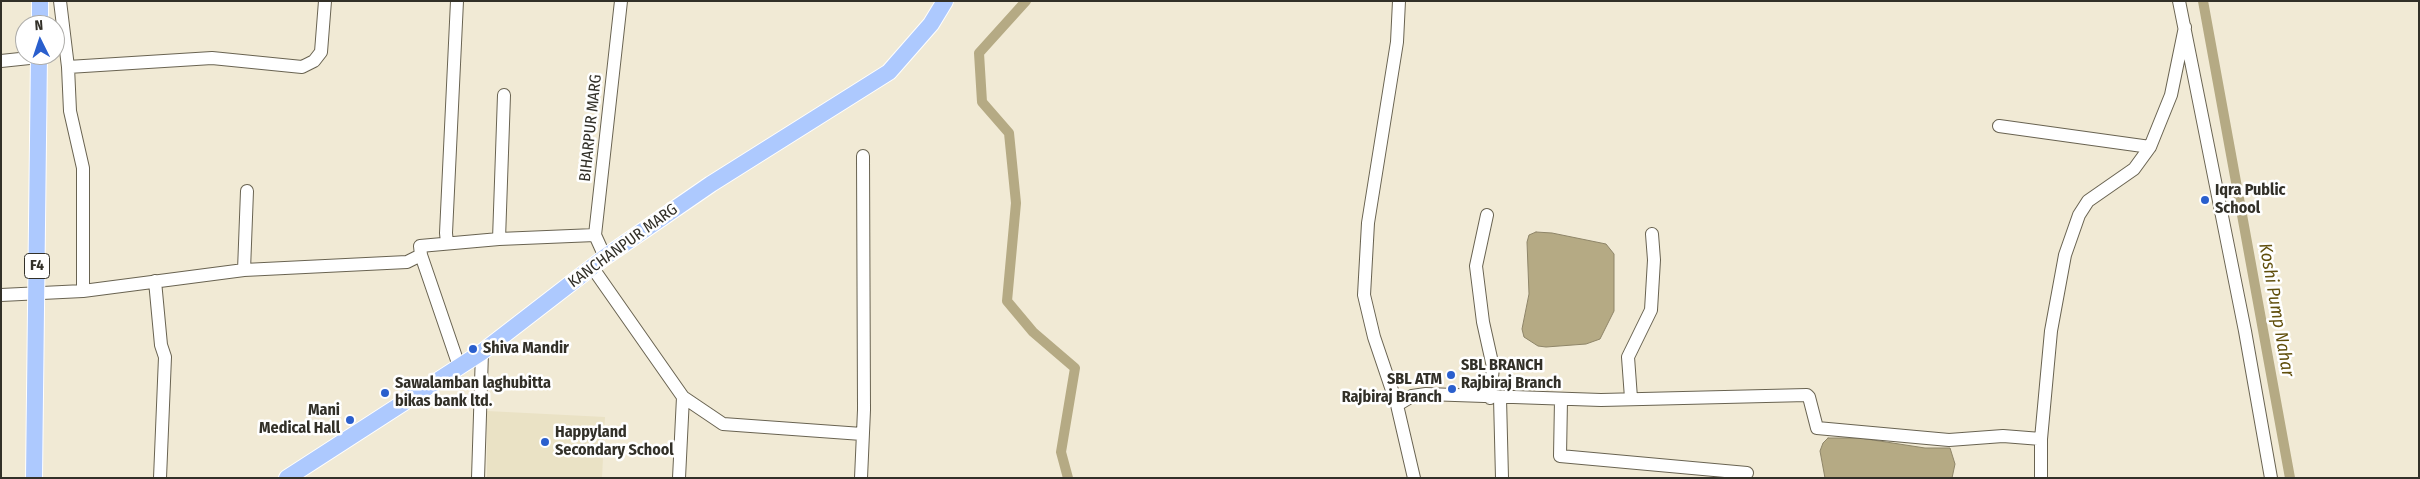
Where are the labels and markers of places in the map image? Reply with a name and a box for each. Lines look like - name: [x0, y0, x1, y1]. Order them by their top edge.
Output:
- place label: Iqra Public School: [2215, 181, 2286, 219]
- marker: Iqra Public School: [2199, 194, 2211, 206]
- place label: Shiva Mandir: [483, 339, 569, 359]
- marker: Shiva Mandir: [467, 343, 479, 355]
- place label: SBL BRANCH Rajbiraj Branch: [1461, 356, 1561, 394]
- marker: SBL BRANCH Rajbiraj Branch: [1445, 369, 1457, 381]
- place label: SBL ATM Rajbiraj Branch: [1342, 370, 1442, 408]
- place label: Sawalamban laghubitta bikas bank ltd.: [395, 374, 551, 412]
- marker: SBL ATM Rajbiraj Branch: [1446, 383, 1458, 395]
- marker: Sawalamban laghubitta bikas bank ltd.: [379, 387, 391, 399]
- place label: Mani Medical Hall: [259, 401, 340, 439]
- marker: Mani Medical Hall: [344, 414, 356, 426]
- place label: Happyland Secondary School: [555, 423, 674, 461]
- marker: Happyland Secondary School: [539, 436, 551, 448]

